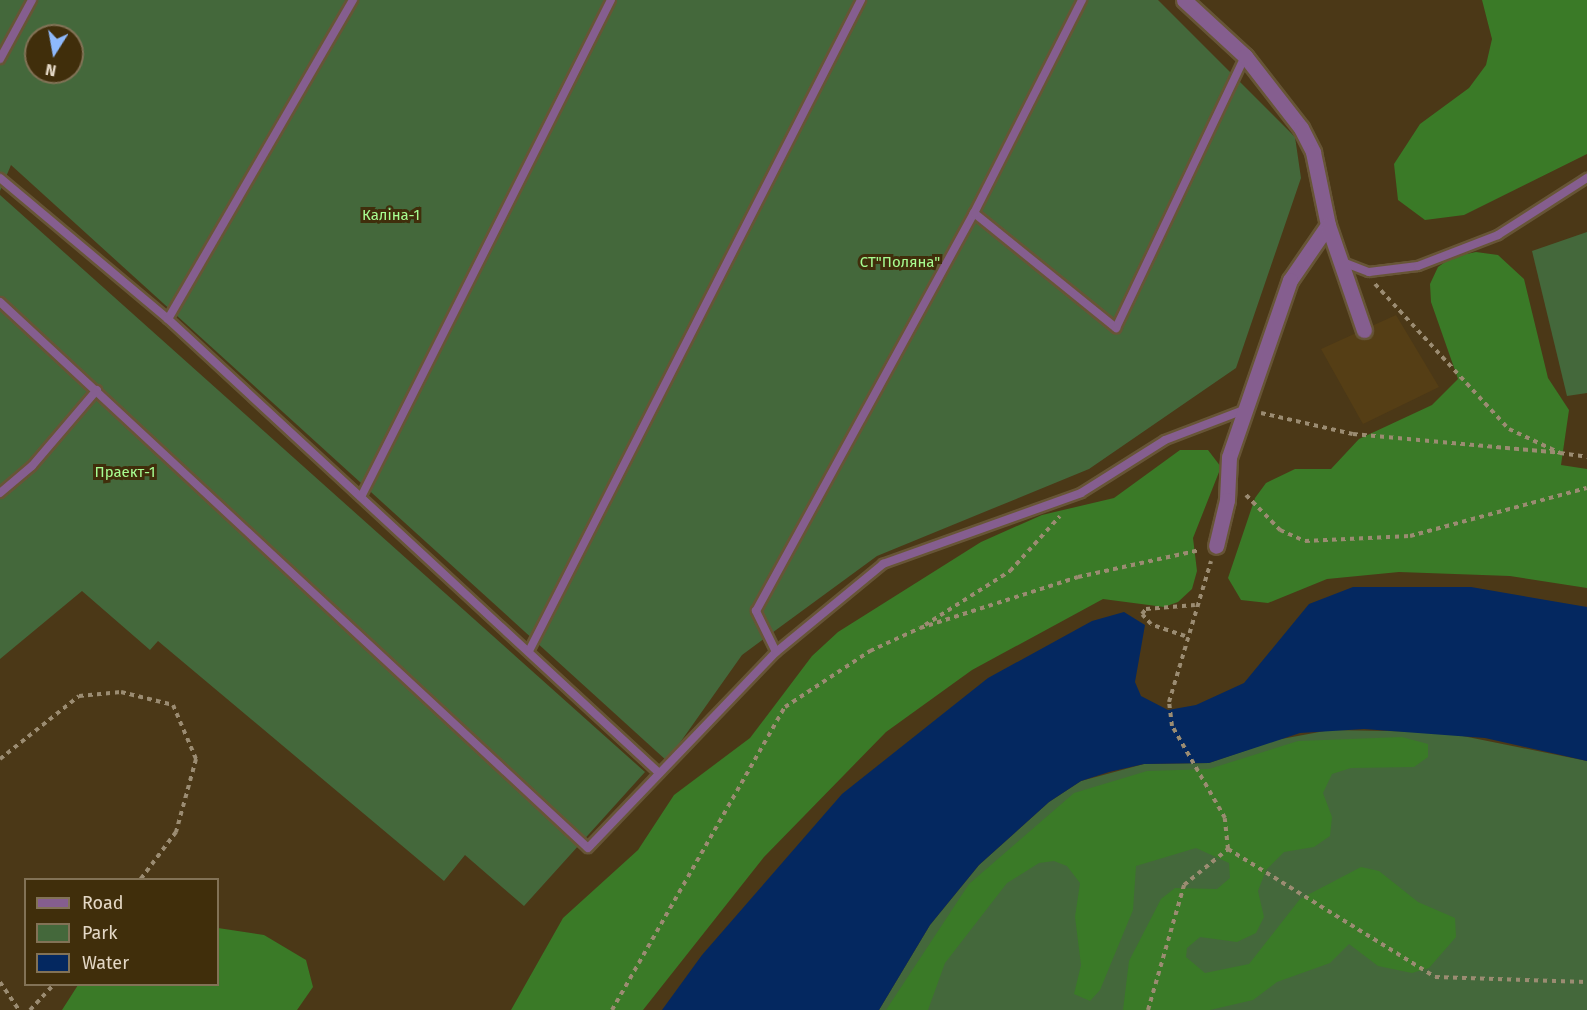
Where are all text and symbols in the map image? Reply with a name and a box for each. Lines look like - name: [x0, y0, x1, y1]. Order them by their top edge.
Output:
- north arrow: [24, 24, 84, 84]
- text: N: [44, 60, 58, 81]
- park label: Каліна-1: [362, 207, 420, 225]
- park label: СТ"Поляна": [860, 254, 940, 272]
- park label: Праект-1: [95, 464, 155, 482]
- legend: [24, 878, 219, 986]
- text: Road: [82, 892, 124, 914]
- text: Park: [82, 922, 117, 944]
- text: Water: [82, 952, 129, 974]

